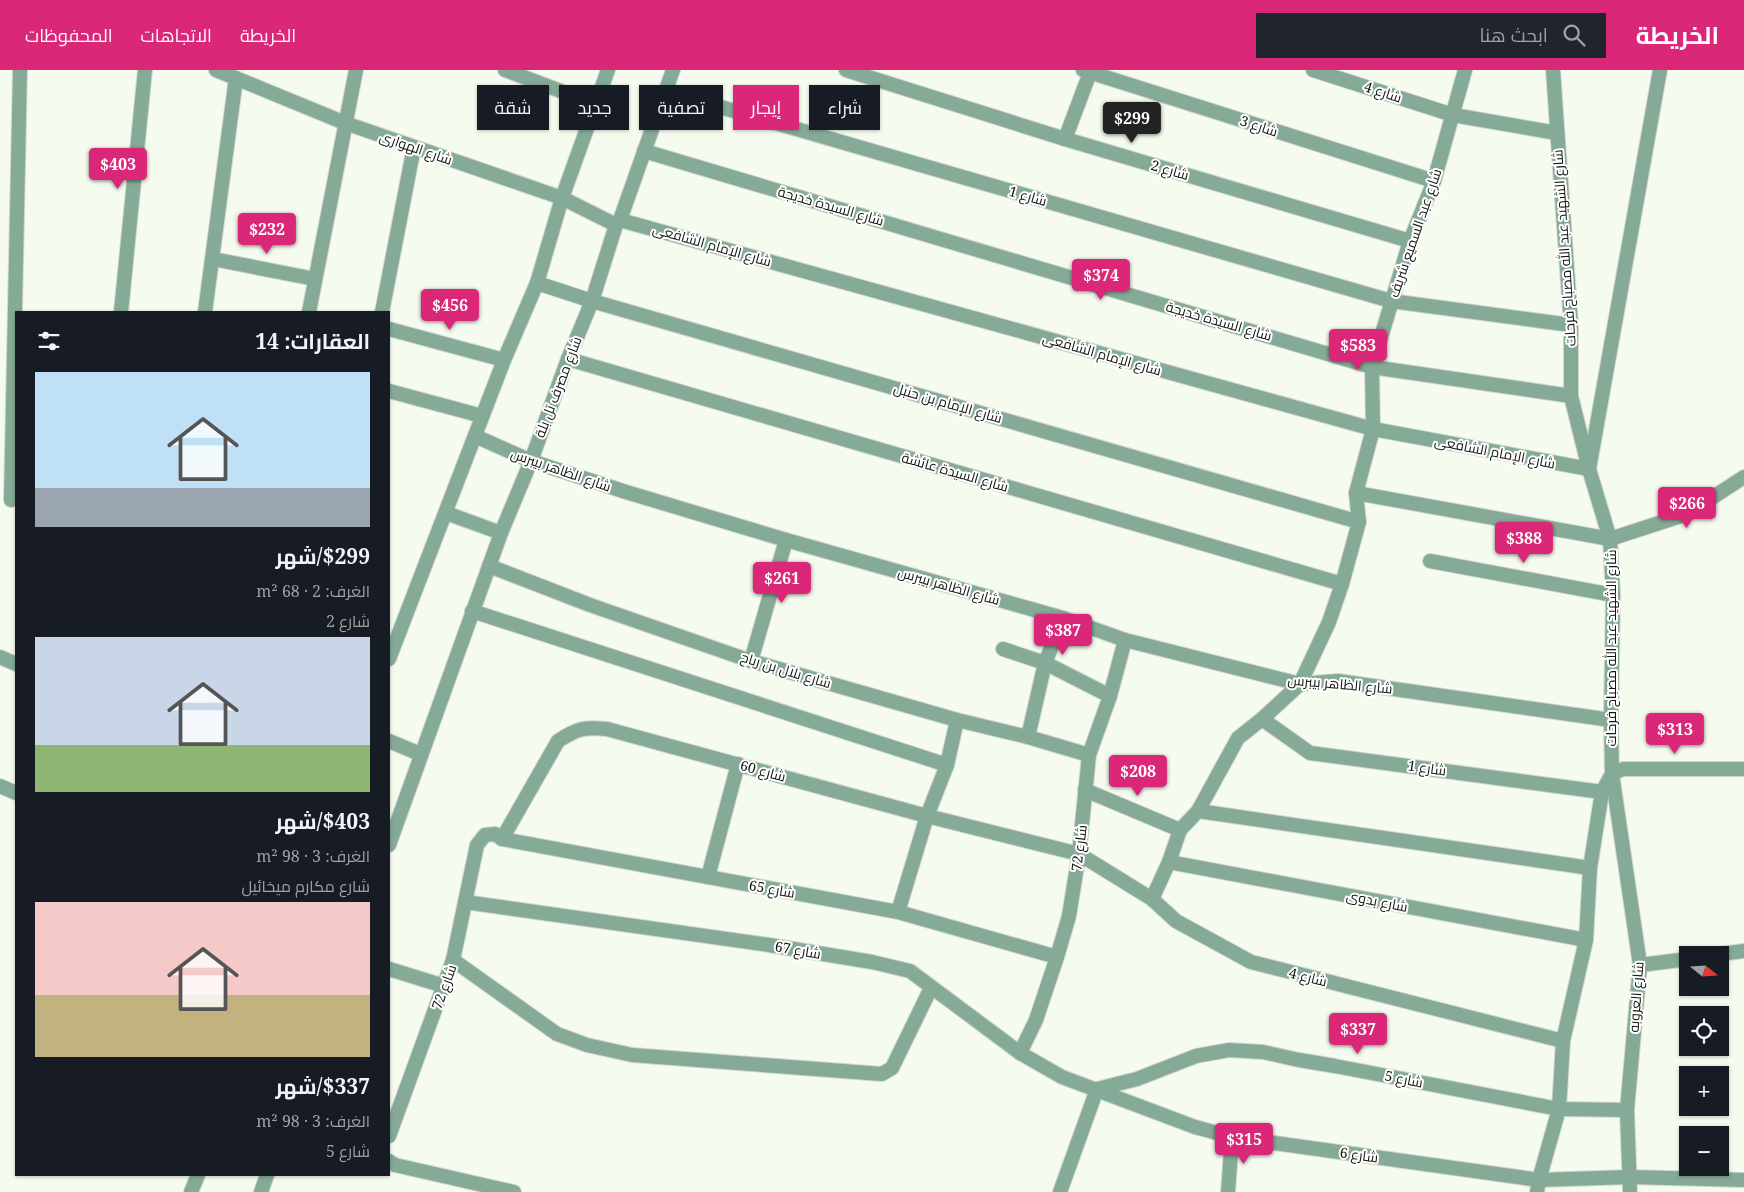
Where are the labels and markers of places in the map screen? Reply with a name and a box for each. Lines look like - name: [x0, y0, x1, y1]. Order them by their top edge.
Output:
- pin: $299: [1102, 102, 1162, 144]
- pin: $403: [88, 148, 148, 190]
- pin: $232: [237, 212, 297, 255]
- pin: $374: [1071, 258, 1131, 301]
- pin: $456: [420, 288, 480, 331]
- pin: $583: [1328, 328, 1388, 371]
- pin: $266: [1657, 486, 1717, 529]
- pin: $388: [1494, 522, 1554, 564]
- pin: $261: [752, 562, 812, 604]
- pin: $387: [1033, 614, 1093, 656]
- pin: $313: [1645, 712, 1705, 755]
- pin: $208: [1108, 754, 1168, 797]
- pin: $337: [1328, 1012, 1388, 1055]
- pin: $315: [1214, 1122, 1274, 1165]

